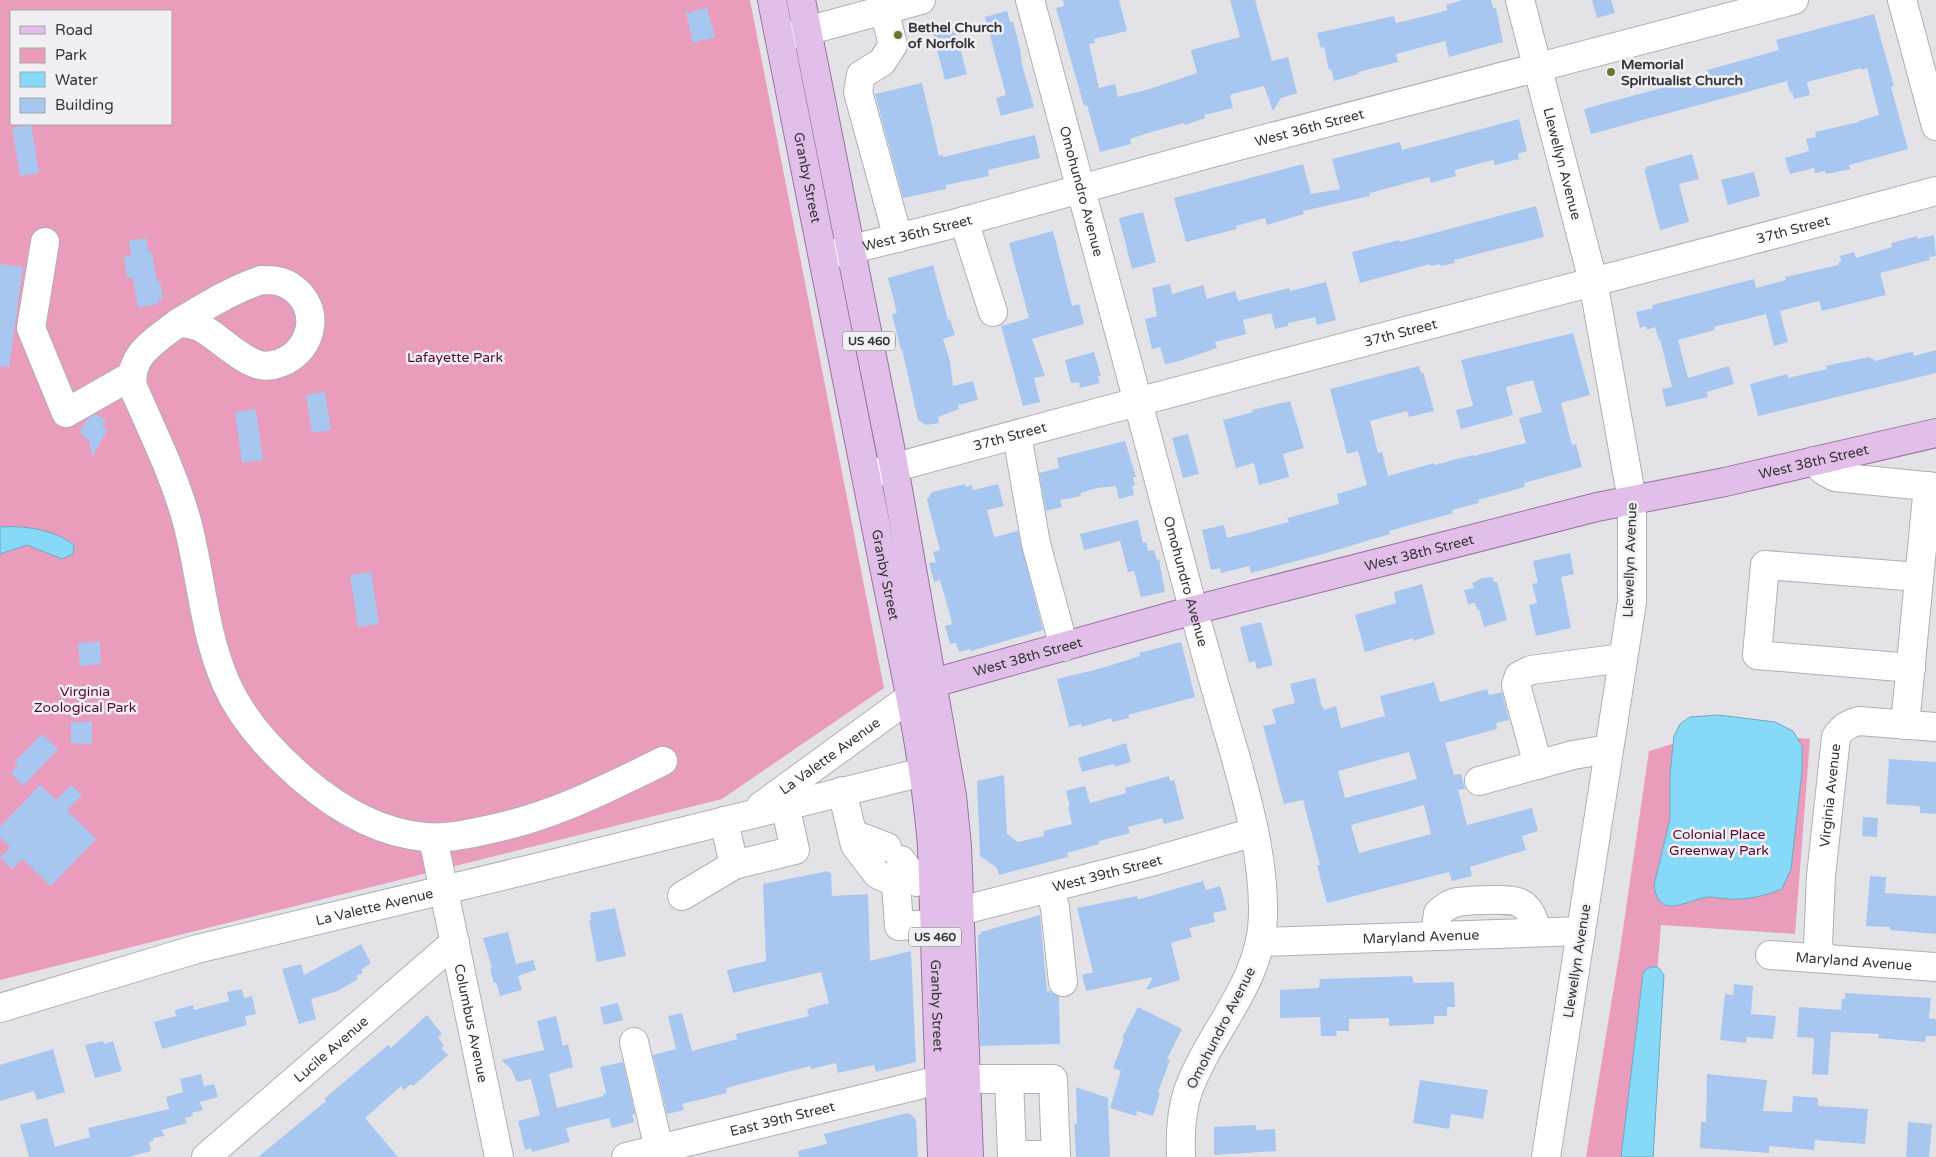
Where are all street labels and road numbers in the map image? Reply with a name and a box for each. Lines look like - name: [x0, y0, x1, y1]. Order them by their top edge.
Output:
- street label: West 36th Street: [1253, 105, 1366, 150]
- street label: Llewellyn Avenue: [1540, 106, 1585, 222]
- street label: Omohundro Avenue: [1056, 124, 1107, 258]
- street label: Granby Street: [790, 131, 825, 225]
- street label: West 36th Street: [861, 211, 975, 255]
- street label: 37th Street: [1754, 211, 1832, 247]
- street label: 37th Street: [1362, 315, 1439, 350]
- road number: US 460: [843, 332, 895, 351]
- street label: 37th Street: [971, 418, 1049, 454]
- street label: West 38th Street: [1757, 440, 1871, 482]
- street label: Llewellyn Avenue: [1619, 502, 1641, 618]
- street label: Omohundro Avenue: [1160, 514, 1212, 649]
- street label: Granby Street: [868, 528, 903, 622]
- street label: West 38th Street: [1363, 530, 1476, 575]
- street label: West 38th Street: [971, 633, 1085, 680]
- street label: La Valette Avenue: [776, 714, 883, 798]
- street label: Virginia Avenue: [1816, 743, 1844, 848]
- street label: West 39th Street: [1051, 851, 1165, 895]
- street label: La Valette Avenue: [314, 884, 435, 929]
- street label: Llewellyn Avenue: [1560, 903, 1594, 1019]
- street label: Maryland Avenue: [1362, 926, 1480, 947]
- road number: US 460: [909, 928, 961, 946]
- street label: Maryland Avenue: [1795, 948, 1913, 974]
- street label: Granby Street: [927, 959, 947, 1053]
- street label: Columbus Avenue: [451, 962, 492, 1084]
- street label: Omohundro Avenue: [1183, 964, 1259, 1092]
- street label: Lucile Avenue: [290, 1012, 372, 1086]
- street label: East 39th Street: [728, 1097, 837, 1140]

